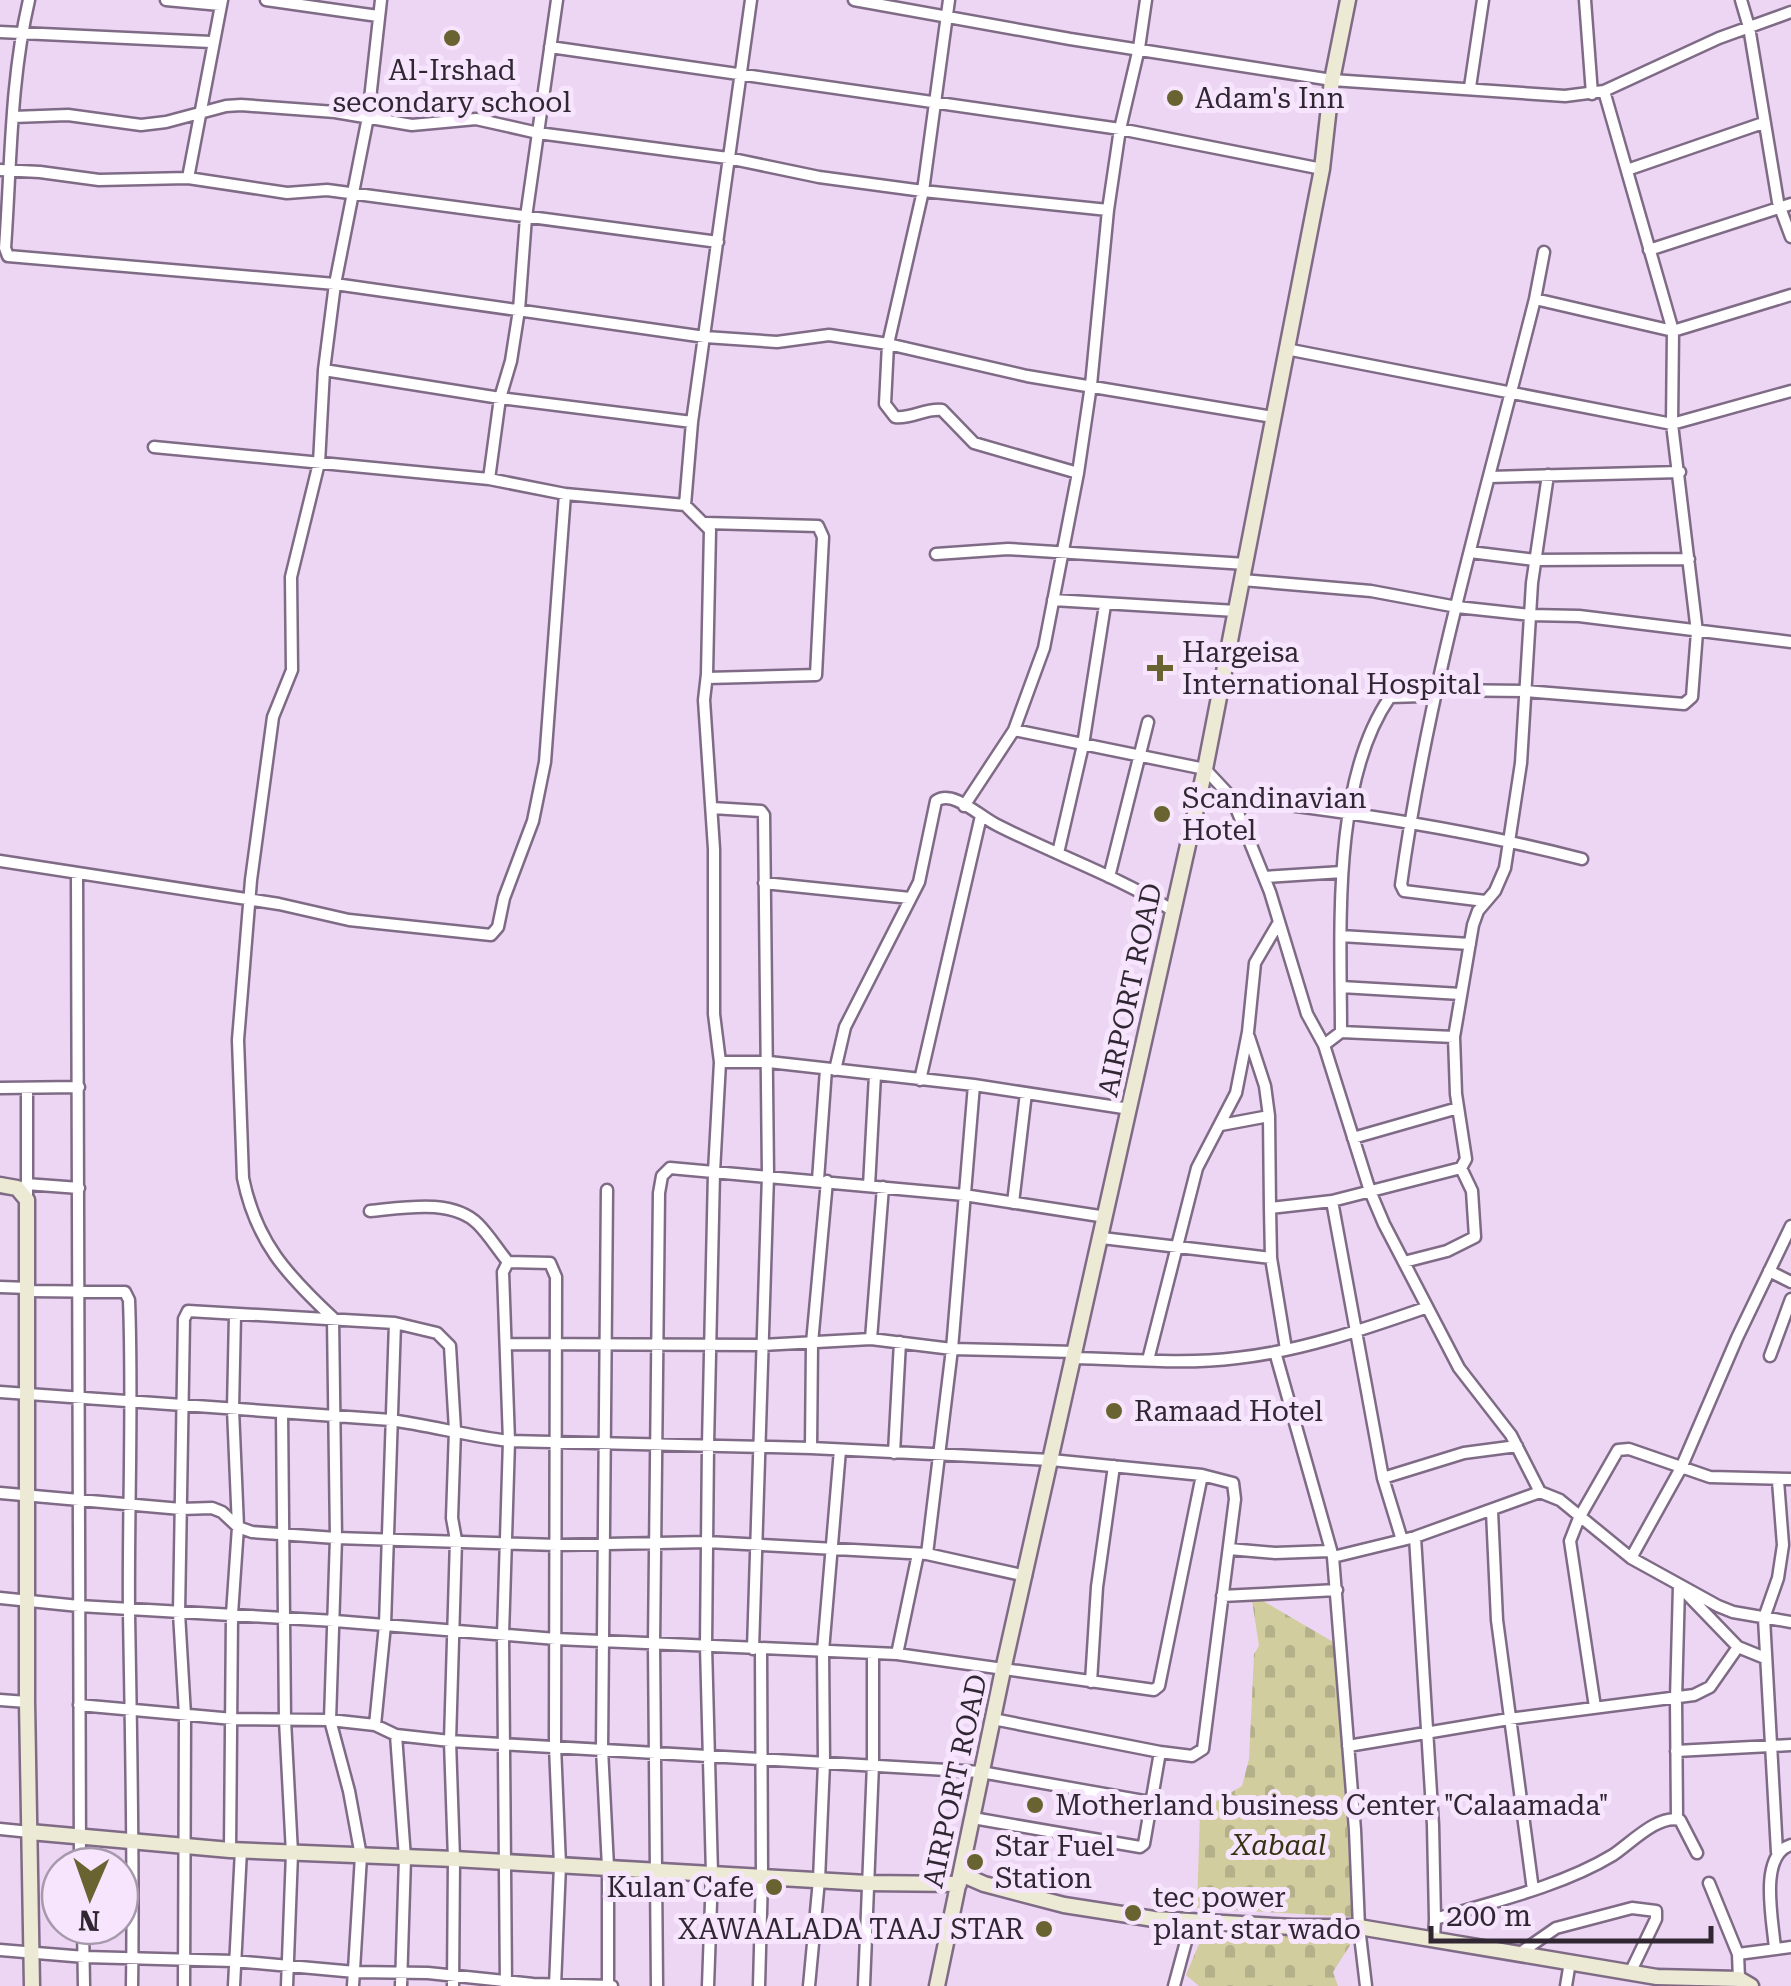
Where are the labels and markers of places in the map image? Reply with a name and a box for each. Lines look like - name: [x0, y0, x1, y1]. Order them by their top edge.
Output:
- marker: Al-Irshad secondary school: [441, 27, 463, 49]
- place label: Al-Irshad secondary school: [333, 54, 572, 119]
- place label: Adam's Inn: [1195, 82, 1345, 115]
- marker: Adam's Inn: [1164, 87, 1186, 109]
- place label: Hargeisa International Hospital: [1182, 636, 1481, 701]
- marker: Hargeisa International Hospital: [1147, 655, 1173, 681]
- place label: Scandinavian Hotel: [1182, 782, 1367, 847]
- marker: Scandinavian Hotel: [1151, 803, 1173, 825]
- place label: Ramaad Hotel: [1134, 1395, 1323, 1428]
- marker: Ramaad Hotel: [1103, 1400, 1125, 1422]
- place label: Motherland business Center "Calaamada": [1055, 1789, 1609, 1822]
- marker: Motherland business Center "Calaamada": [1024, 1794, 1046, 1816]
- place label: Star Fuel Station: [995, 1830, 1115, 1895]
- marker: Star Fuel Station: [964, 1851, 986, 1873]
- place label: Kulan Cafe: [607, 1871, 754, 1904]
- marker: Kulan Cafe: [763, 1876, 785, 1898]
- place label: tec power plant star wado: [1153, 1881, 1361, 1946]
- marker: tec power plant star wado: [1122, 1902, 1144, 1924]
- place label: XAWAALADA TAAJ STAR: [678, 1913, 1024, 1946]
- marker: XAWAALADA TAAJ STAR: [1033, 1918, 1055, 1940]

